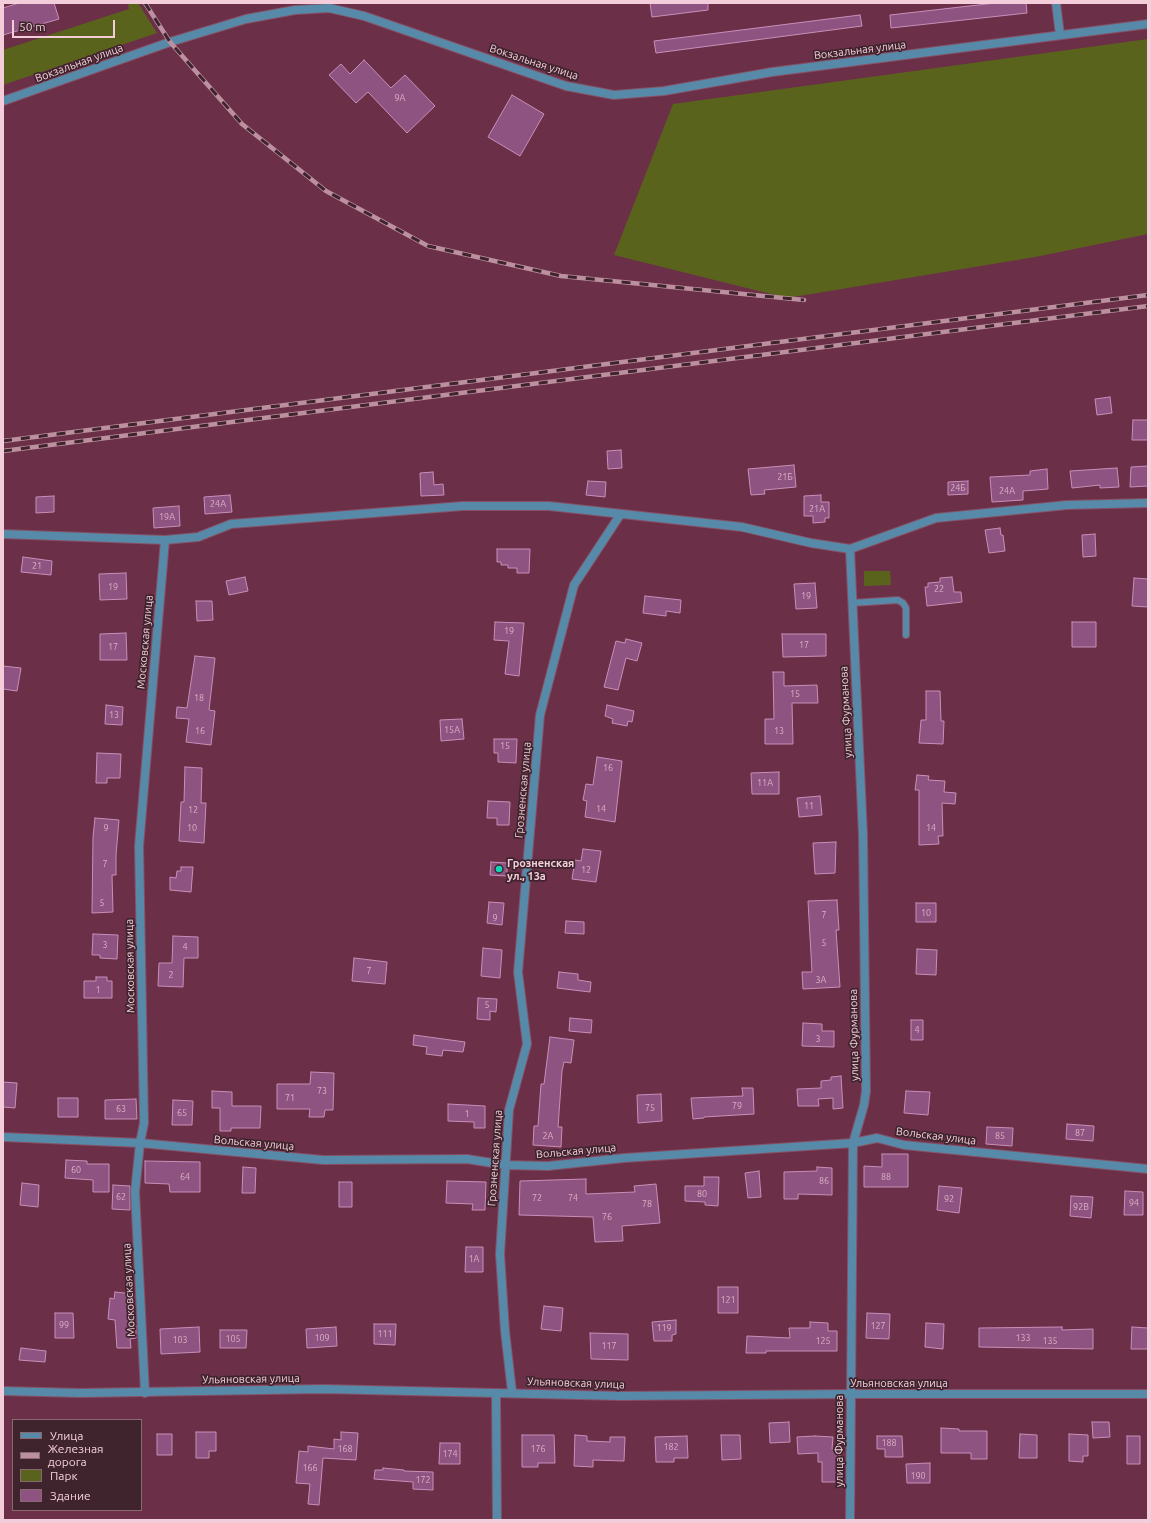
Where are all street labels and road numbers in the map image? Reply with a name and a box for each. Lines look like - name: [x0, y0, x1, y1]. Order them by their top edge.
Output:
- street label: Вокзальная улица: [813, 38, 907, 62]
- street label: Вокзальная улица: [33, 41, 125, 85]
- street label: Вокзальная улица: [488, 41, 580, 83]
- street label: Московская улица: [134, 595, 156, 689]
- street label: улица Фурманова: [837, 666, 855, 758]
- street label: Грозненская улица: [512, 741, 534, 839]
- street label: Московская улица: [123, 919, 137, 1013]
- street label: улица Фурманова: [847, 989, 861, 1081]
- street label: Грозненская улица: [485, 1109, 505, 1207]
- street label: Вольская улица: [895, 1125, 977, 1147]
- street label: Вольская улица: [213, 1133, 295, 1153]
- street label: Вольская улица: [535, 1141, 617, 1161]
- street label: Московская улица: [120, 1243, 138, 1337]
- street label: Ульяновская улица: [202, 1372, 300, 1386]
- street label: Ульяновская улица: [527, 1375, 625, 1391]
- street label: Ульяновская улица: [850, 1376, 948, 1390]
- street label: улица Фурманова: [832, 1395, 846, 1487]

